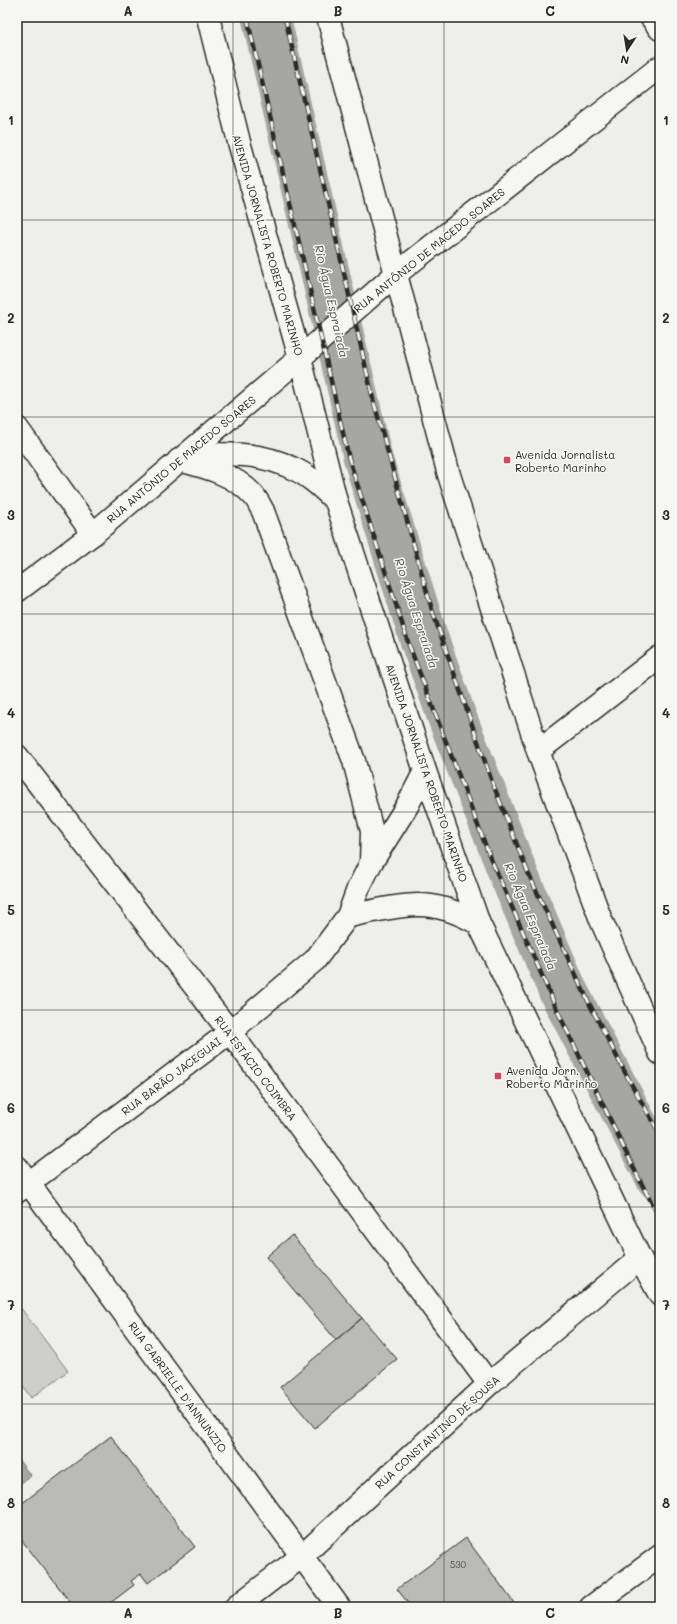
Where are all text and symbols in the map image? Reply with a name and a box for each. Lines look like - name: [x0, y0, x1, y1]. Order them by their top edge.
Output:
- text: A: [123, 2, 133, 19]
- text: B: [334, 2, 343, 19]
- text: C: [545, 2, 555, 19]
- north arrow: [607, 30, 647, 70]
- text: N: [619, 52, 630, 68]
- text: 1: [8, 111, 14, 128]
- text: 1: [663, 111, 669, 128]
- street label: AVENIDA JORNALISTA ROBERTO MARINHO: [229, 132, 307, 358]
- street label: RUA ANTÔNIO DE MACEDO SOARES: [350, 184, 508, 316]
- water label: Rio Água Espraiada: [311, 243, 353, 359]
- text: 2: [7, 309, 15, 326]
- text: 2: [662, 309, 670, 326]
- street label: RUA ANTÔNIO DE MACEDO SOARES: [103, 392, 259, 526]
- place label: Avenida Jornalista Roberto Marinho: [515, 447, 615, 475]
- marker: Avenida Jornalista Roberto Marinho: [502, 455, 512, 465]
- text: 3: [7, 506, 15, 523]
- text: 3: [662, 506, 670, 523]
- water label: Rio Água Espraiada: [392, 556, 442, 670]
- street label: AVENIDA JORNALISTA ROBERTO MARINHO: [383, 662, 472, 884]
- text: 4: [7, 704, 15, 721]
- text: 4: [662, 704, 670, 721]
- water label: Rio Água Espraiada: [501, 860, 561, 972]
- text: 5: [7, 901, 15, 918]
- text: 5: [662, 901, 670, 918]
- street label: RUA ESTÁCIO COIMBRA: [212, 1013, 300, 1123]
- street label: RUA BARÃO JACEGUAI: [118, 1033, 224, 1119]
- place label: Avenida Jorn. Roberto Marinho: [506, 1063, 598, 1091]
- marker: Avenida Jorn. Roberto Marinho: [493, 1071, 503, 1081]
- text: 6: [7, 1099, 15, 1116]
- text: 6: [662, 1099, 670, 1116]
- text: 7: [7, 1296, 15, 1313]
- text: 7: [662, 1296, 670, 1313]
- street label: RUA GABRIELLE D'ANNUNZIO: [126, 1319, 231, 1456]
- street label: RUA CONSTANTINO DE SOUSA: [371, 1372, 503, 1492]
- text: 8: [7, 1494, 15, 1511]
- text: 8: [662, 1494, 670, 1511]
- house number: 530: [450, 1559, 466, 1570]
- text: A: [123, 1604, 133, 1621]
- text: B: [334, 1604, 343, 1621]
- text: C: [545, 1604, 555, 1621]

